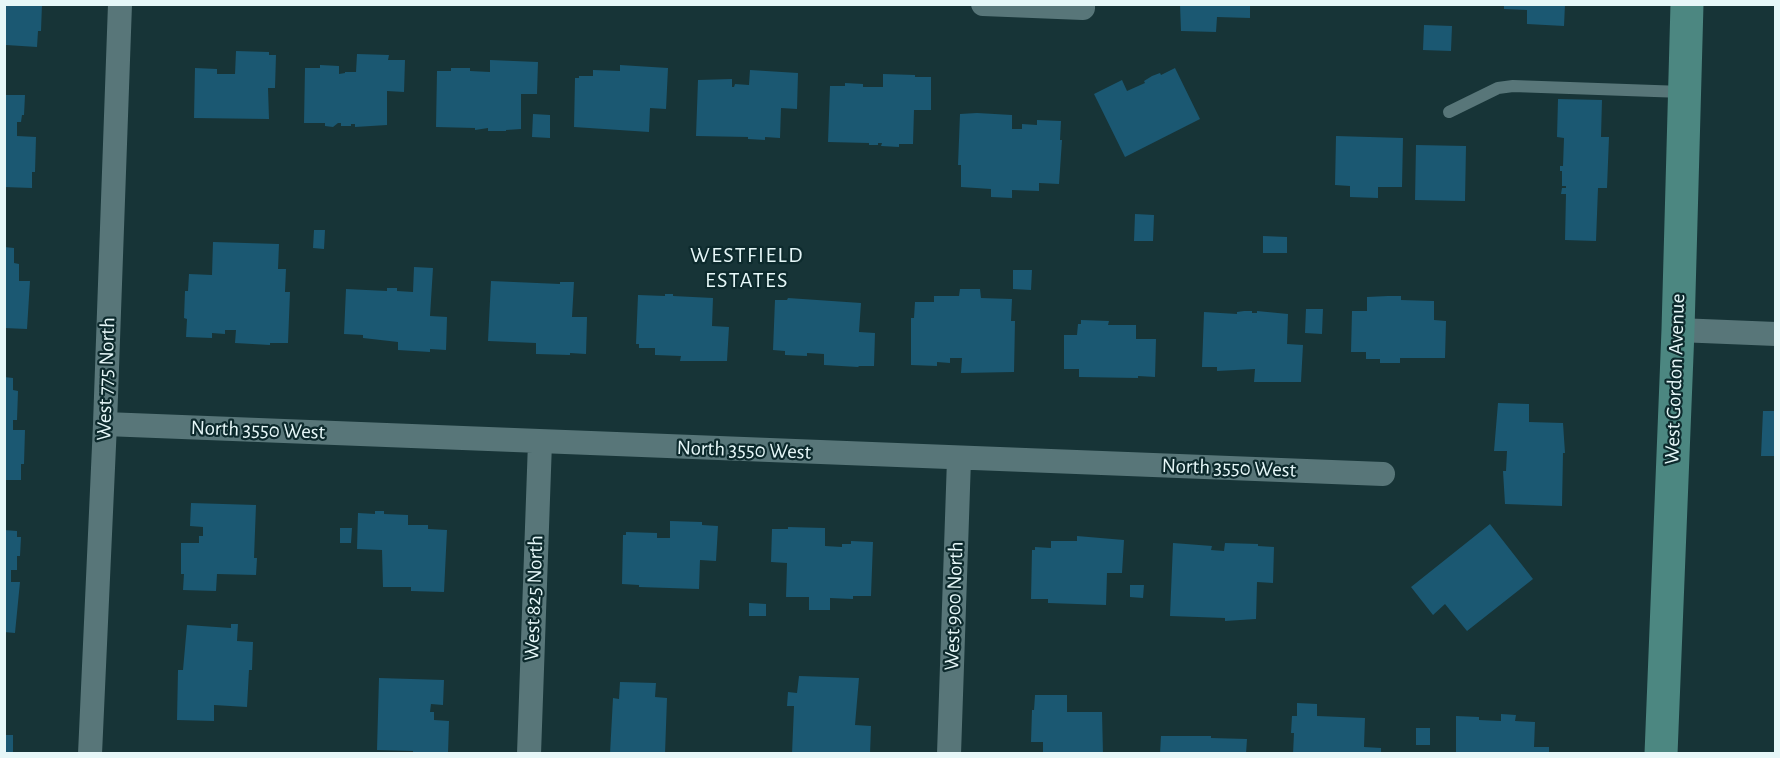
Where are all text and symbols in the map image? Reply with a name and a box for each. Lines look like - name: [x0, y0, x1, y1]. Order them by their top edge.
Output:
- district label: WESTFIELD ESTATES: [690, 242, 804, 294]
- street label: West Gordon Avenue: [1659, 293, 1691, 465]
- street label: West 775 North: [91, 317, 121, 441]
- street label: North 3550 West: [190, 415, 326, 445]
- street label: North 3550 West: [676, 435, 812, 465]
- street label: North 3550 West: [1161, 453, 1297, 483]
- street label: West 825 North: [519, 535, 549, 661]
- street label: West 900 North: [939, 541, 969, 671]

